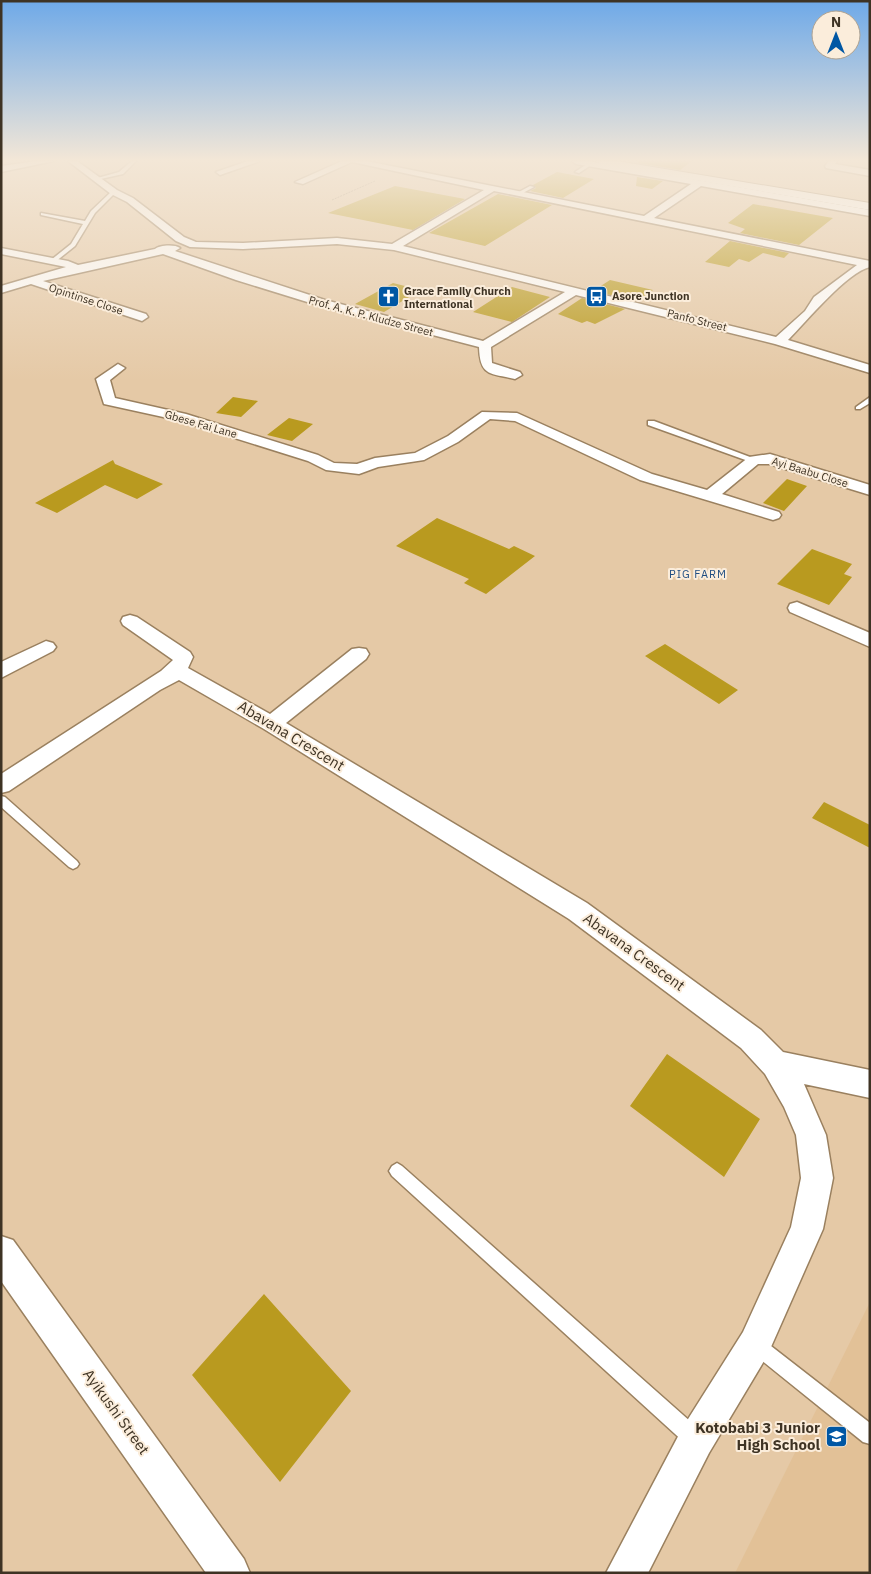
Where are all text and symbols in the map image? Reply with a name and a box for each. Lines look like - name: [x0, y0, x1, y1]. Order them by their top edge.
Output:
- north arrow: [811, 10, 861, 60]
- text: N: [831, 13, 841, 31]
- street label: Opintinse Close: [47, 280, 125, 318]
- place label: Grace Family Church International: [404, 284, 511, 311]
- bus stop icon: Asore Junction: [584, 284, 608, 308]
- church icon: Grace Family Church International: [376, 285, 400, 309]
- place label: Asore Junction: [612, 289, 690, 303]
- street label: Prof. A. K. P. Kludze Street: [307, 293, 435, 339]
- street label: Panfo Street: [666, 306, 728, 334]
- street label: Gbese Fai Lane: [163, 407, 239, 441]
- street label: Ayi Baabu Close: [770, 454, 850, 490]
- district label: PIG FARM: [669, 567, 727, 581]
- street label: Abavana Crescent: [234, 696, 348, 775]
- street label: Abavana Crescent: [580, 908, 689, 995]
- street label: Ayikushi Street: [79, 1365, 154, 1458]
- place label: Kotobabi 3 Junior High School: [695, 1418, 820, 1454]
- school or university icon: Kotobabi 3 Junior High School: [824, 1425, 848, 1449]

